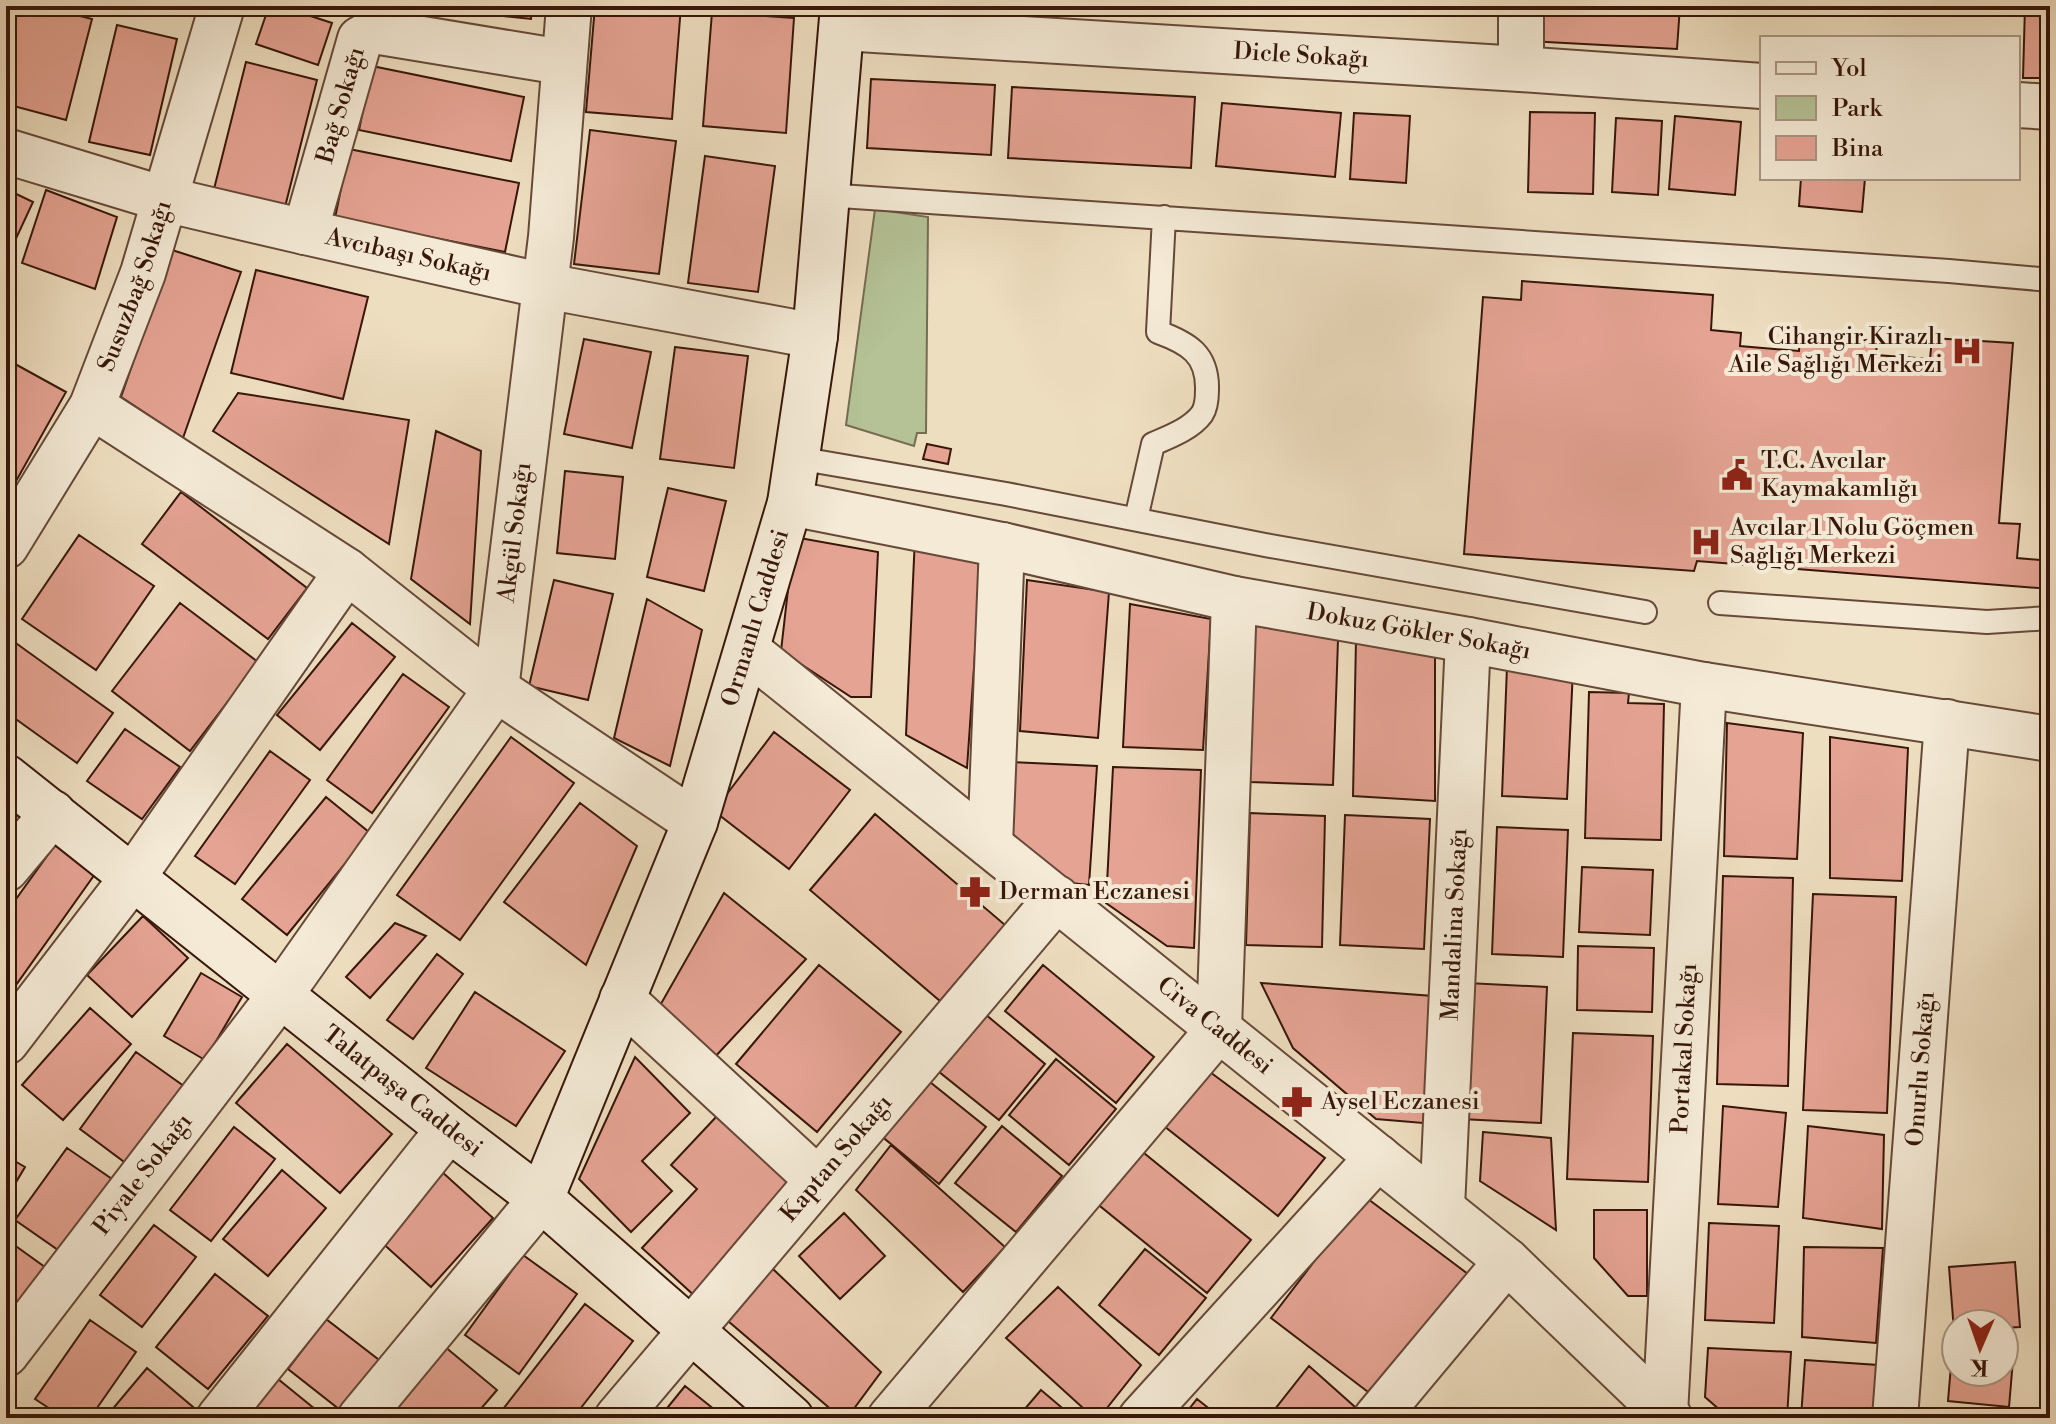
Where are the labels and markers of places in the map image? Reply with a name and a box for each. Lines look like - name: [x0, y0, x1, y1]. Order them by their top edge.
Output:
- place label: Cihangir Kirazlı Aile Sağlığı Merkezi: [1727, 322, 1943, 380]
- hospital icon: Cihangir Kirazlı Aile Sağlığı Merkezi: [1950, 334, 1984, 368]
- place label: T.C. Avcılar Kaymakamlığı: [1761, 446, 1918, 504]
- public building icon: T.C. Avcılar Kaymakamlığı: [1720, 458, 1754, 492]
- place label: Avcılar 1 Nolu Göçmen Sağlığı Merkezi: [1729, 513, 1974, 571]
- hospital icon: Avcılar 1 Nolu Göçmen Sağlığı Merkezi: [1689, 525, 1723, 559]
- pharmacy icon: Derman Eczanesi: [958, 875, 992, 909]
- place label: Derman Eczanesi: [999, 877, 1190, 907]
- pharmacy icon: Aysel Eczanesi: [1280, 1085, 1314, 1119]
- place label: Aysel Eczanesi: [1320, 1087, 1480, 1117]

